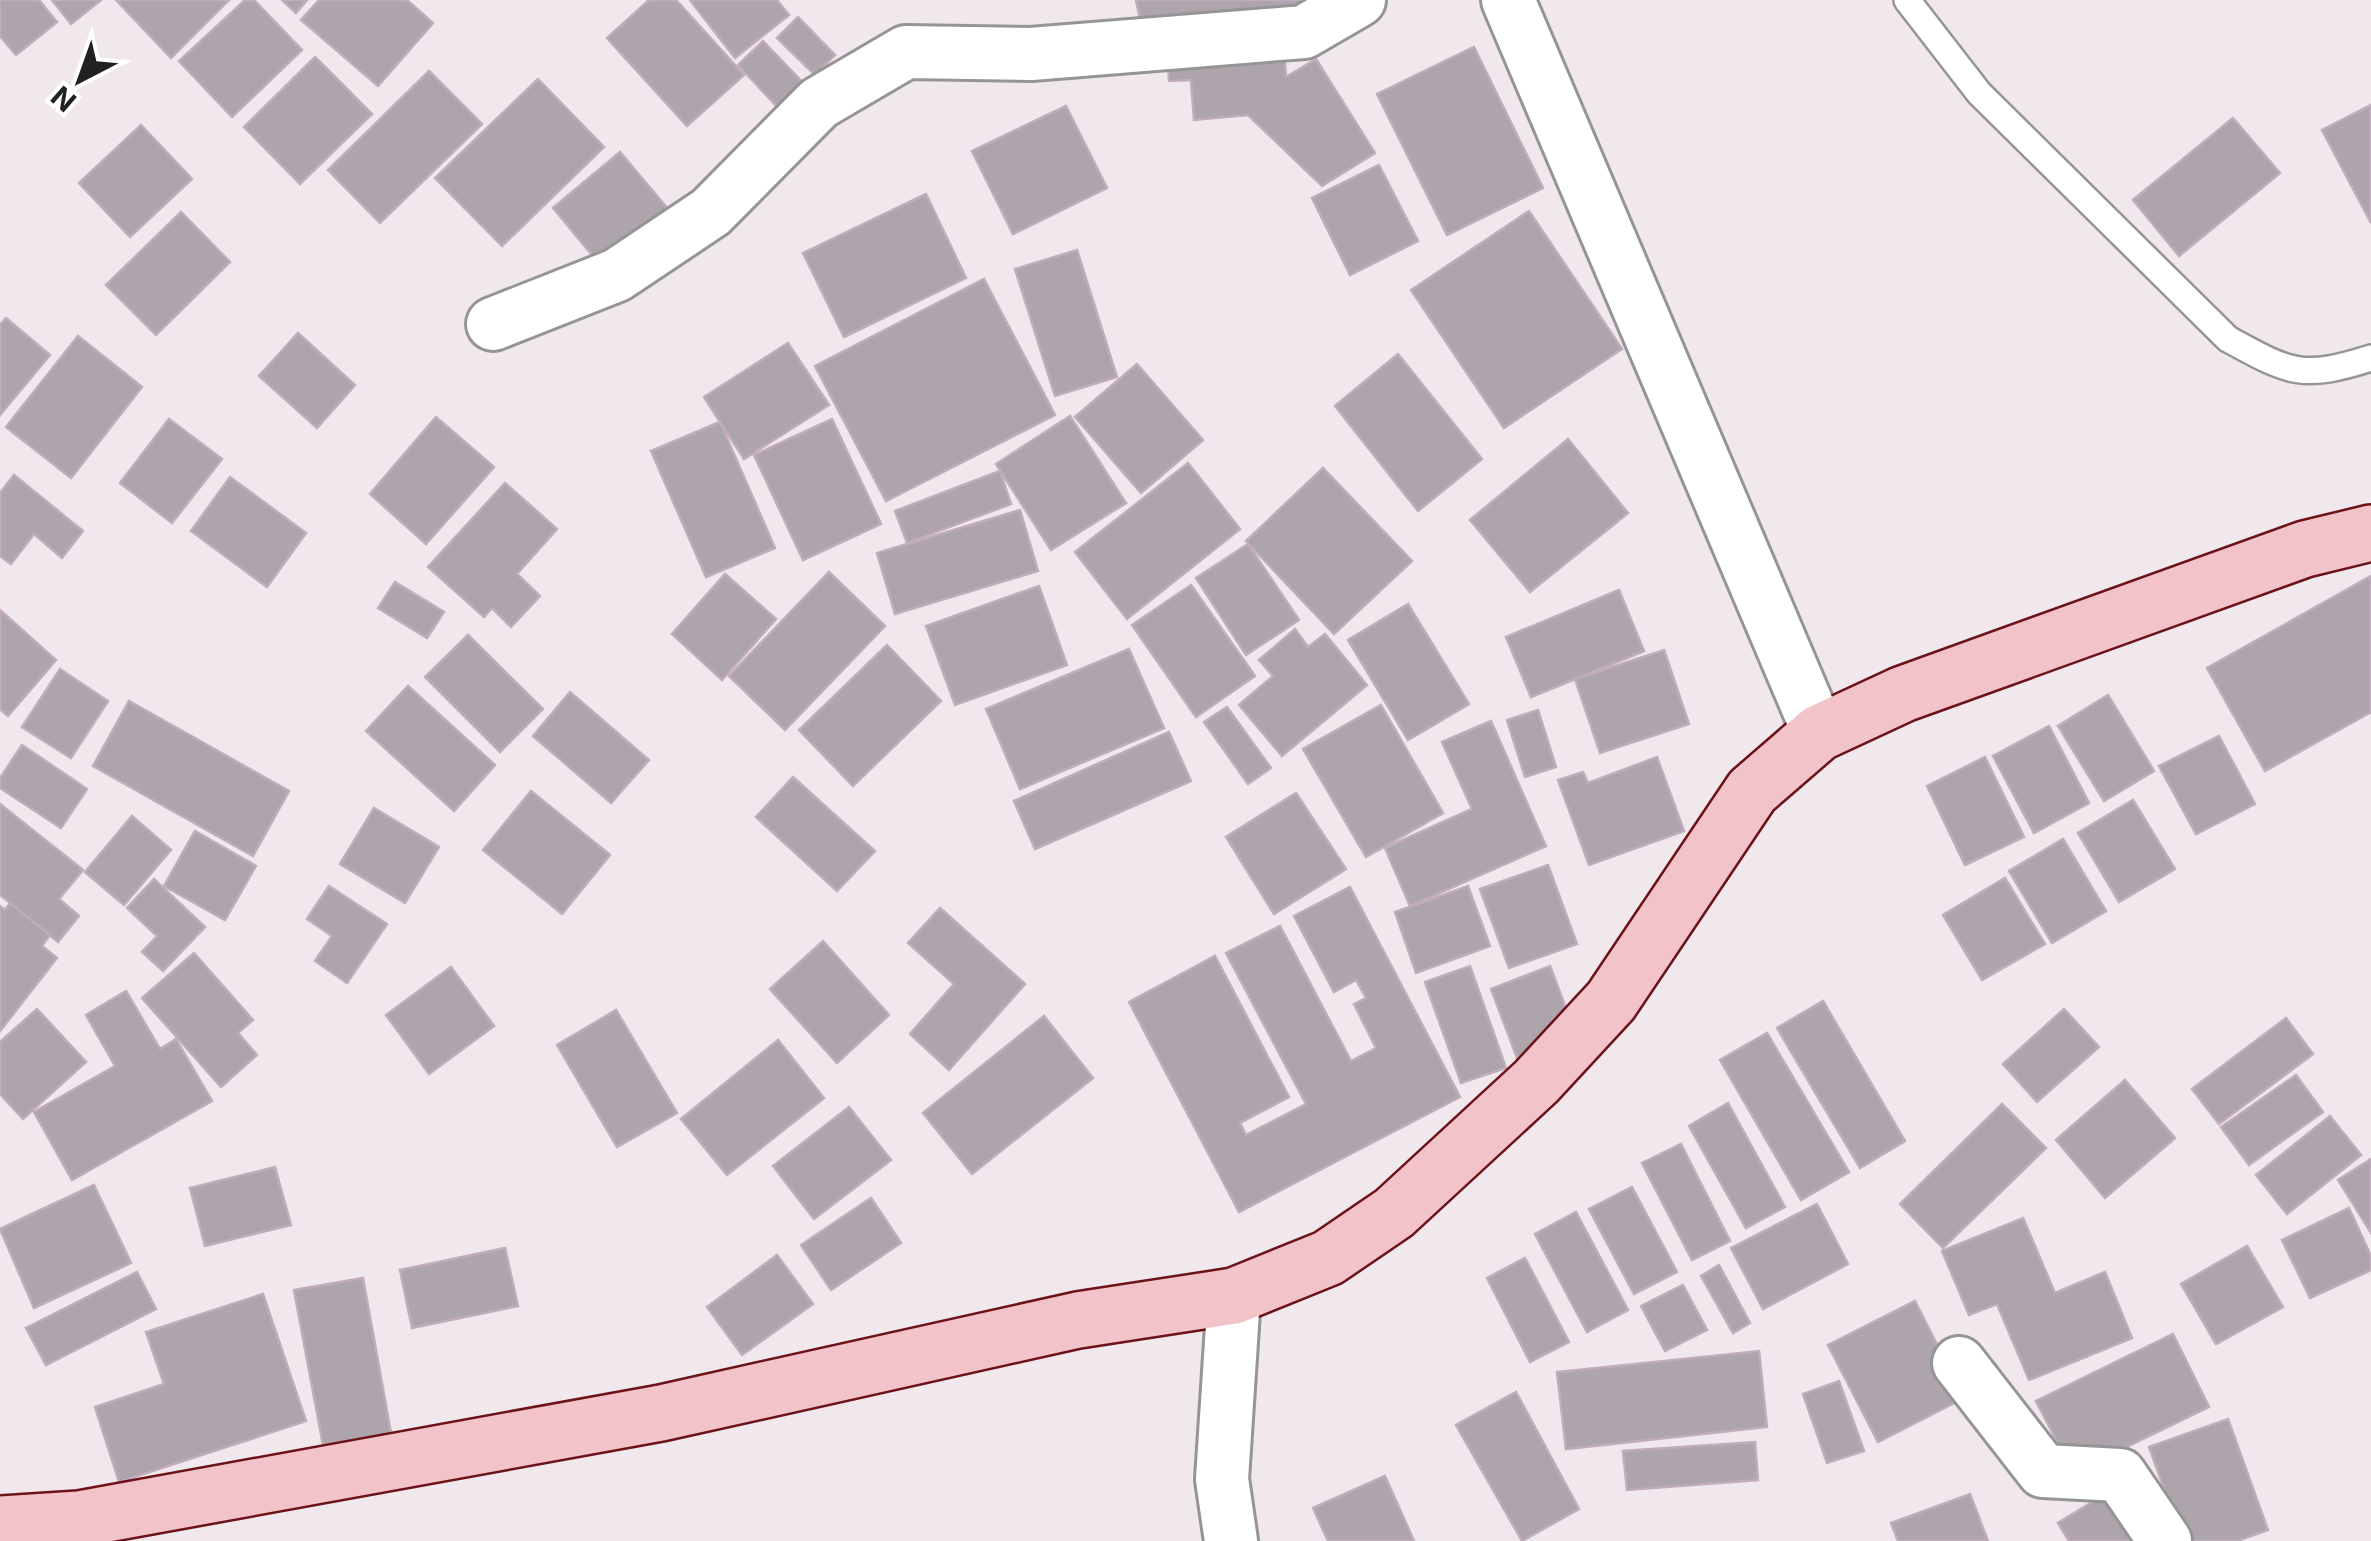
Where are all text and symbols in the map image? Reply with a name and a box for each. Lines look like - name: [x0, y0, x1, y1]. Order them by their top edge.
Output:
- north arrow: [30, 30, 130, 130]
- text: N: [44, 79, 83, 119]

